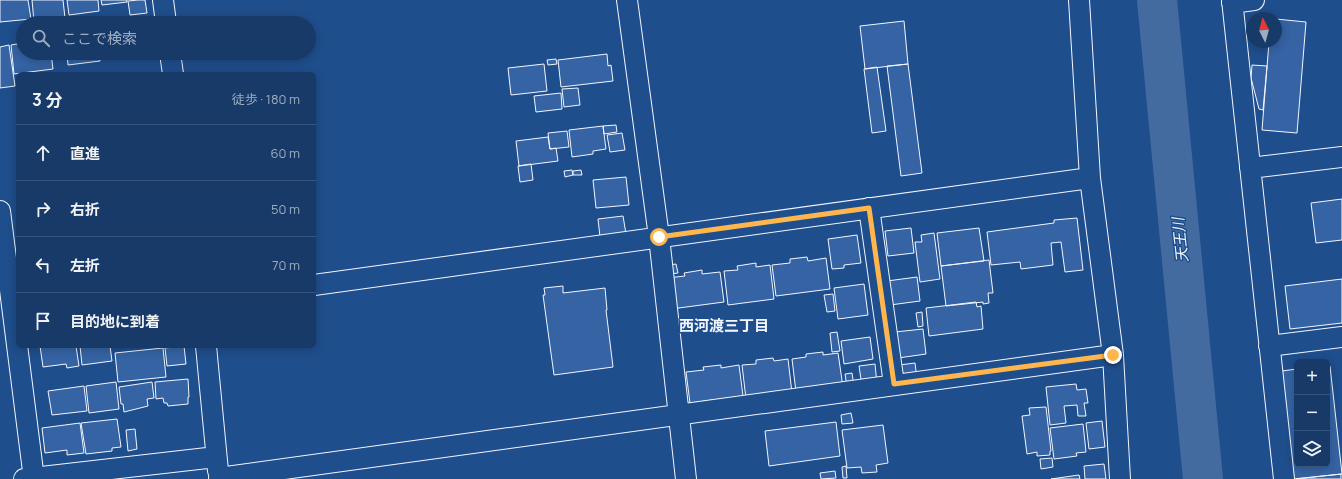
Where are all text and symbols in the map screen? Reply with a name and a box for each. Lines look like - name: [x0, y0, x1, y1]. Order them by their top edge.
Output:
- north arrow: [1246, 12, 1282, 48]
- search box: [16, 16, 316, 60]
- icon: search: [30, 27, 52, 49]
- text: ここで検索: [62, 28, 137, 49]
- text: 3 分: [32, 88, 62, 111]
- text: 徒歩 · 180 m: [232, 90, 300, 108]
- icon: ahead: [32, 142, 54, 164]
- text: 直進: [70, 143, 100, 164]
- text: 60 m: [270, 144, 300, 162]
- icon: right: [32, 198, 54, 220]
- text: 右折: [70, 199, 100, 220]
- text: 50 m: [271, 200, 300, 218]
- water label: 天王川: [1167, 215, 1193, 263]
- route start: [650, 228, 668, 246]
- icon: left: [32, 254, 54, 276]
- text: 左折: [70, 255, 100, 276]
- text: 70 m: [272, 256, 300, 274]
- icon: arrive: [32, 310, 54, 332]
- text: 目的地に到着: [70, 311, 160, 332]
- district label: 西河渡三丁目: [679, 315, 769, 336]
- route end: [1104, 346, 1122, 364]
- map controls: [1294, 359, 1330, 467]
- button: +: [1294, 359, 1330, 395]
- button: −: [1294, 395, 1330, 431]
- button: layers: [1294, 431, 1330, 467]

